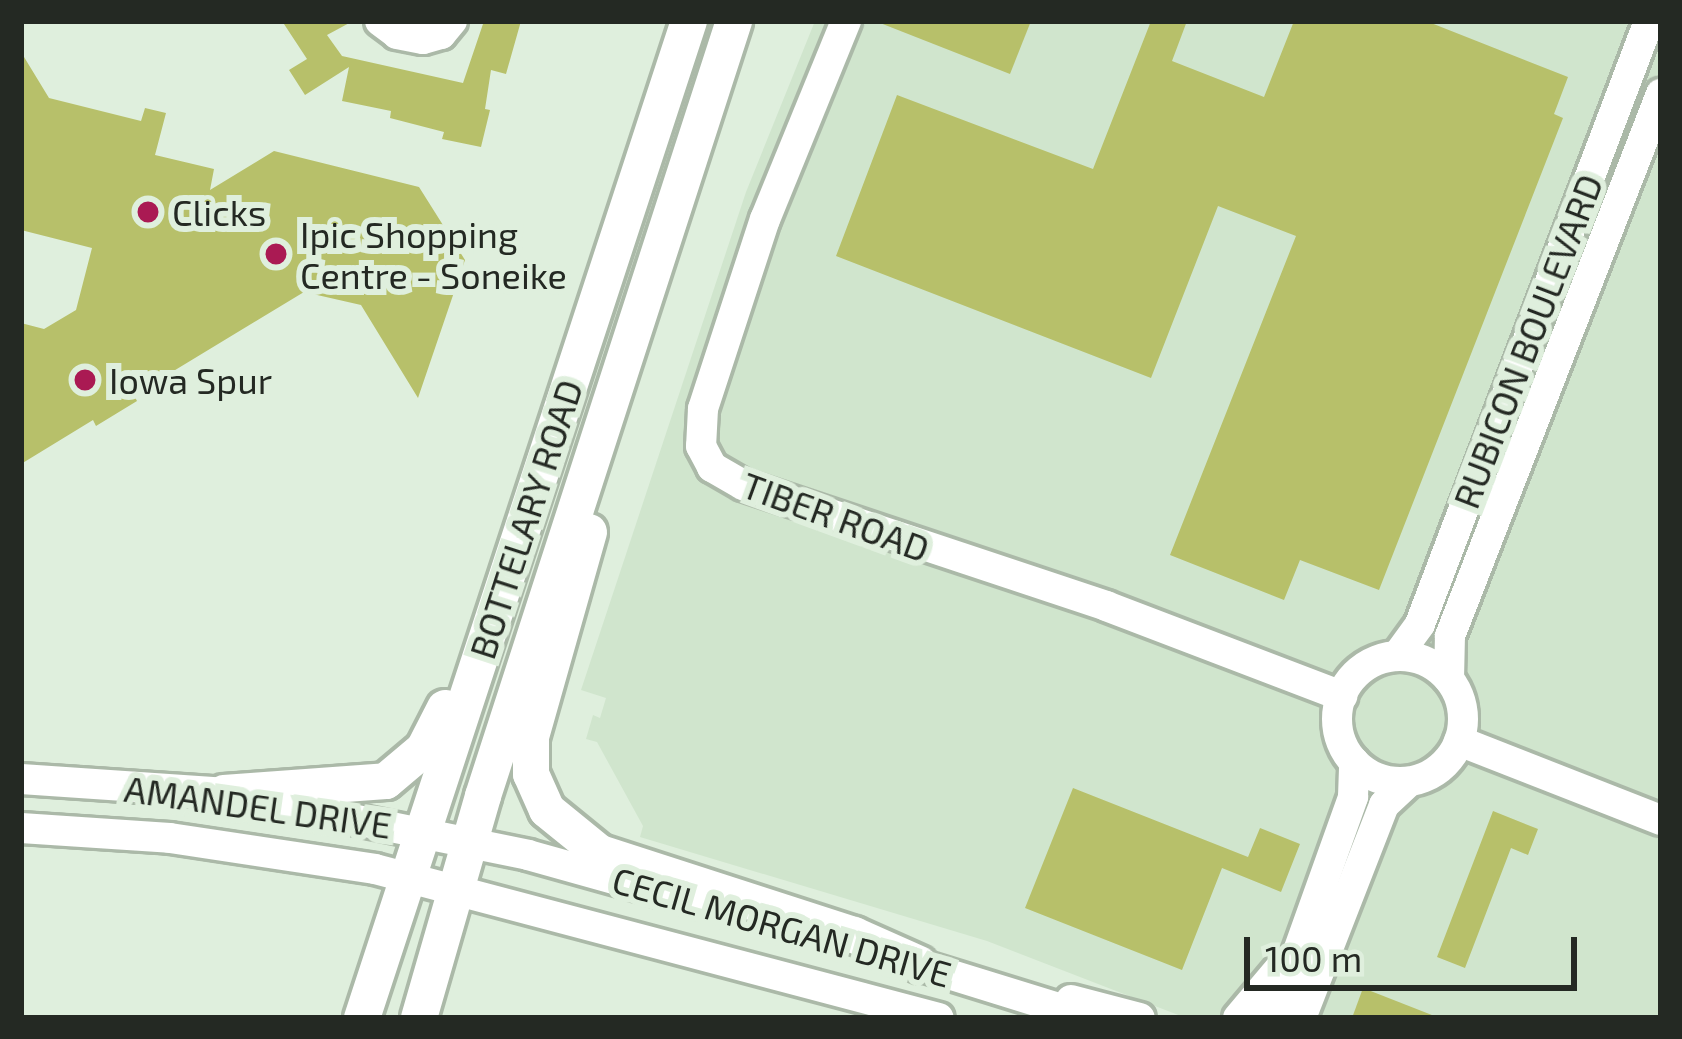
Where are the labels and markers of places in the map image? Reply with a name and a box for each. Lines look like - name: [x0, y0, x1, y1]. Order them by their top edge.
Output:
- place label: Clicks: [172, 190, 266, 234]
- marker: Clicks: [135, 199, 161, 225]
- place label: Ipic Shopping Centre - Soneike: [300, 211, 567, 296]
- marker: Ipic Shopping Centre - Soneike: [263, 241, 289, 267]
- place label: Iowa Spur: [109, 358, 272, 402]
- marker: Iowa Spur: [72, 367, 98, 393]

